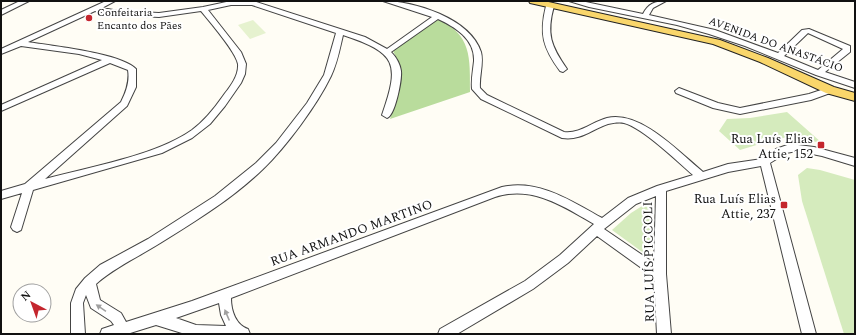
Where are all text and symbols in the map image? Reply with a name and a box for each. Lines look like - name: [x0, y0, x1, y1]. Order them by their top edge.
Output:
- place label: Confeitaria Encanto dos Pães: [97, 4, 182, 34]
- street label: AVENIDA DO ANASTÁCIO: [706, 12, 846, 77]
- marker: Confeitaria Encanto dos Pães: [84, 13, 94, 23]
- place label: Rua Luís Elias Attie, 152: [731, 129, 813, 164]
- marker: Rua Luís Elias Attie, 152: [816, 140, 826, 150]
- place label: Rua Luís Elias Attie, 237: [694, 189, 776, 224]
- street label: RUA ARMANDO MARTINO: [267, 194, 435, 272]
- marker: Rua Luís Elias Attie, 237: [779, 200, 789, 210]
- street label: RUA LUÍS PICCOLI: [638, 201, 660, 323]
- north arrow: [12, 283, 52, 323]
- text: N: [17, 286, 35, 305]
- one-way arrow: [96, 304, 106, 312]
- one-way arrow: [224, 308, 230, 320]

